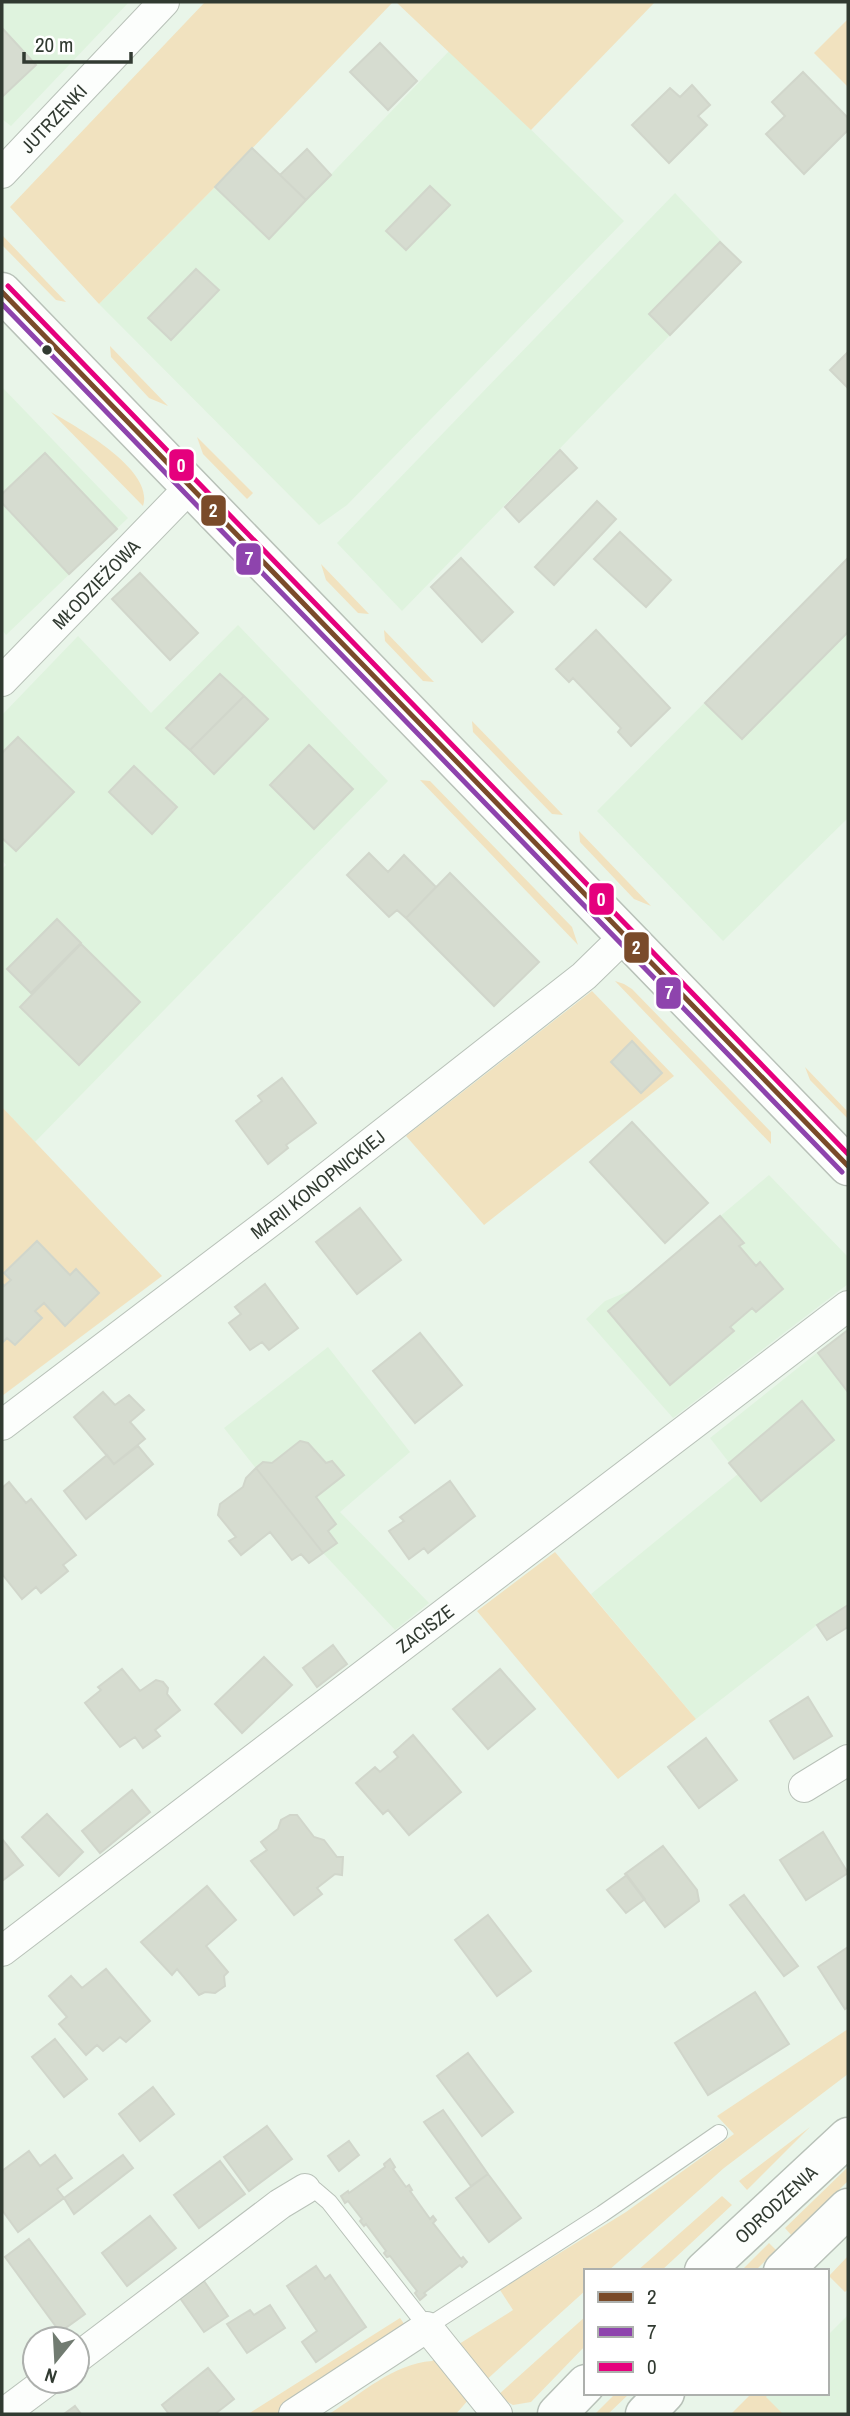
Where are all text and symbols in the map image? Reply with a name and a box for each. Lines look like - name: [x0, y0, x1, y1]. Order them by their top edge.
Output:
- scale bar: [24, 21, 131, 65]
- text: 20 m: [35, 30, 73, 59]
- street label: JUTRZENKI: [15, 78, 93, 159]
- unlabelled marker: [40, 343, 54, 357]
- line badge: 0: [168, 448, 195, 482]
- text: 0: [177, 452, 186, 478]
- line badge: 2: [200, 494, 227, 527]
- text: 2: [209, 497, 218, 523]
- street label: MŁODZIEŻOWA: [46, 533, 146, 635]
- line badge: 7: [235, 542, 262, 576]
- text: 7: [245, 545, 254, 571]
- line badge: 0: [588, 882, 615, 916]
- text: 0: [597, 886, 606, 912]
- line badge: 2: [623, 931, 650, 964]
- text: 2: [632, 934, 641, 960]
- line badge: 7: [655, 976, 682, 1010]
- text: 7: [665, 979, 674, 1005]
- street label: MARII KONOPNICKIEJ: [245, 1124, 390, 1245]
- street label: ZACISZE: [391, 1598, 459, 1659]
- street label: ODRODZENIA: [729, 2159, 823, 2249]
- legend: [584, 2269, 829, 2395]
- text: 2: [647, 2282, 657, 2311]
- text: 7: [647, 2317, 657, 2346]
- north arrow: [21, 2325, 91, 2395]
- text: 0: [647, 2352, 657, 2381]
- text: N: [41, 2362, 60, 2390]

